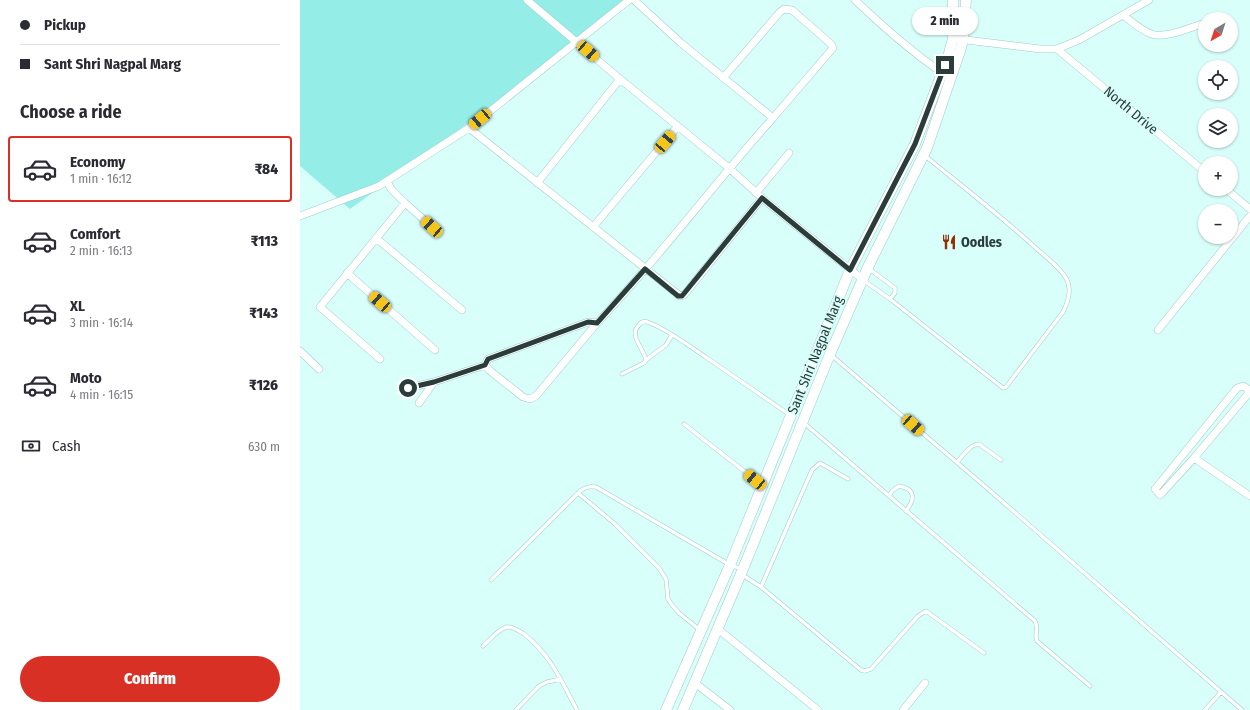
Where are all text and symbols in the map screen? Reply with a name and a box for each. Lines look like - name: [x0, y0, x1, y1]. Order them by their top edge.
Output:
- callout: 2 min: [912, 7, 978, 35]
- north arrow: [1198, 12, 1238, 52]
- map controls: [1198, 12, 1238, 244]
- text: 2 min: [931, 13, 959, 28]
- text: Pickup: [44, 16, 86, 34]
- car: [575, 39, 601, 63]
- text: Sant Shri Nagpal Marg: [44, 55, 181, 73]
- route end: [936, 56, 954, 74]
- button: locate: [1198, 60, 1238, 100]
- street label: North Drive: [1100, 83, 1161, 138]
- text: Choose a ride: [20, 101, 122, 123]
- car: [467, 107, 493, 131]
- button: layers: [1198, 108, 1238, 148]
- car: [653, 129, 677, 155]
- icon: car: [22, 151, 58, 187]
- text: Economy: [70, 153, 125, 171]
- button: +: [1198, 156, 1238, 196]
- text: ₹84: [255, 160, 278, 178]
- text: 1 min · 16:12: [70, 171, 132, 186]
- button: −: [1198, 204, 1238, 244]
- car: [419, 215, 445, 239]
- icon: car: [22, 223, 58, 259]
- text: Comfort: [70, 225, 121, 243]
- text: ₹113: [251, 232, 278, 250]
- restaurant icon: Oodles: [940, 233, 958, 251]
- place label: Oodles: [961, 234, 1002, 251]
- text: 2 min · 16:13: [70, 243, 132, 258]
- car: [367, 290, 393, 314]
- street label: Sant Shri Nagpal Marg: [784, 293, 847, 417]
- icon: car: [22, 295, 58, 331]
- text: XL: [70, 297, 85, 315]
- text: ₹143: [249, 304, 278, 322]
- text: 3 min · 16:14: [70, 315, 133, 330]
- icon: car: [22, 367, 58, 403]
- text: Moto: [70, 369, 102, 387]
- text: ₹126: [249, 376, 278, 394]
- route start: [399, 379, 417, 397]
- text: 4 min · 16:15: [70, 387, 133, 402]
- car: [900, 413, 926, 437]
- icon: cash: [20, 435, 42, 457]
- text: Cash: [52, 437, 81, 455]
- text: 630 m: [248, 439, 280, 454]
- car: [742, 468, 768, 492]
- button: Confirm: [20, 656, 280, 702]

